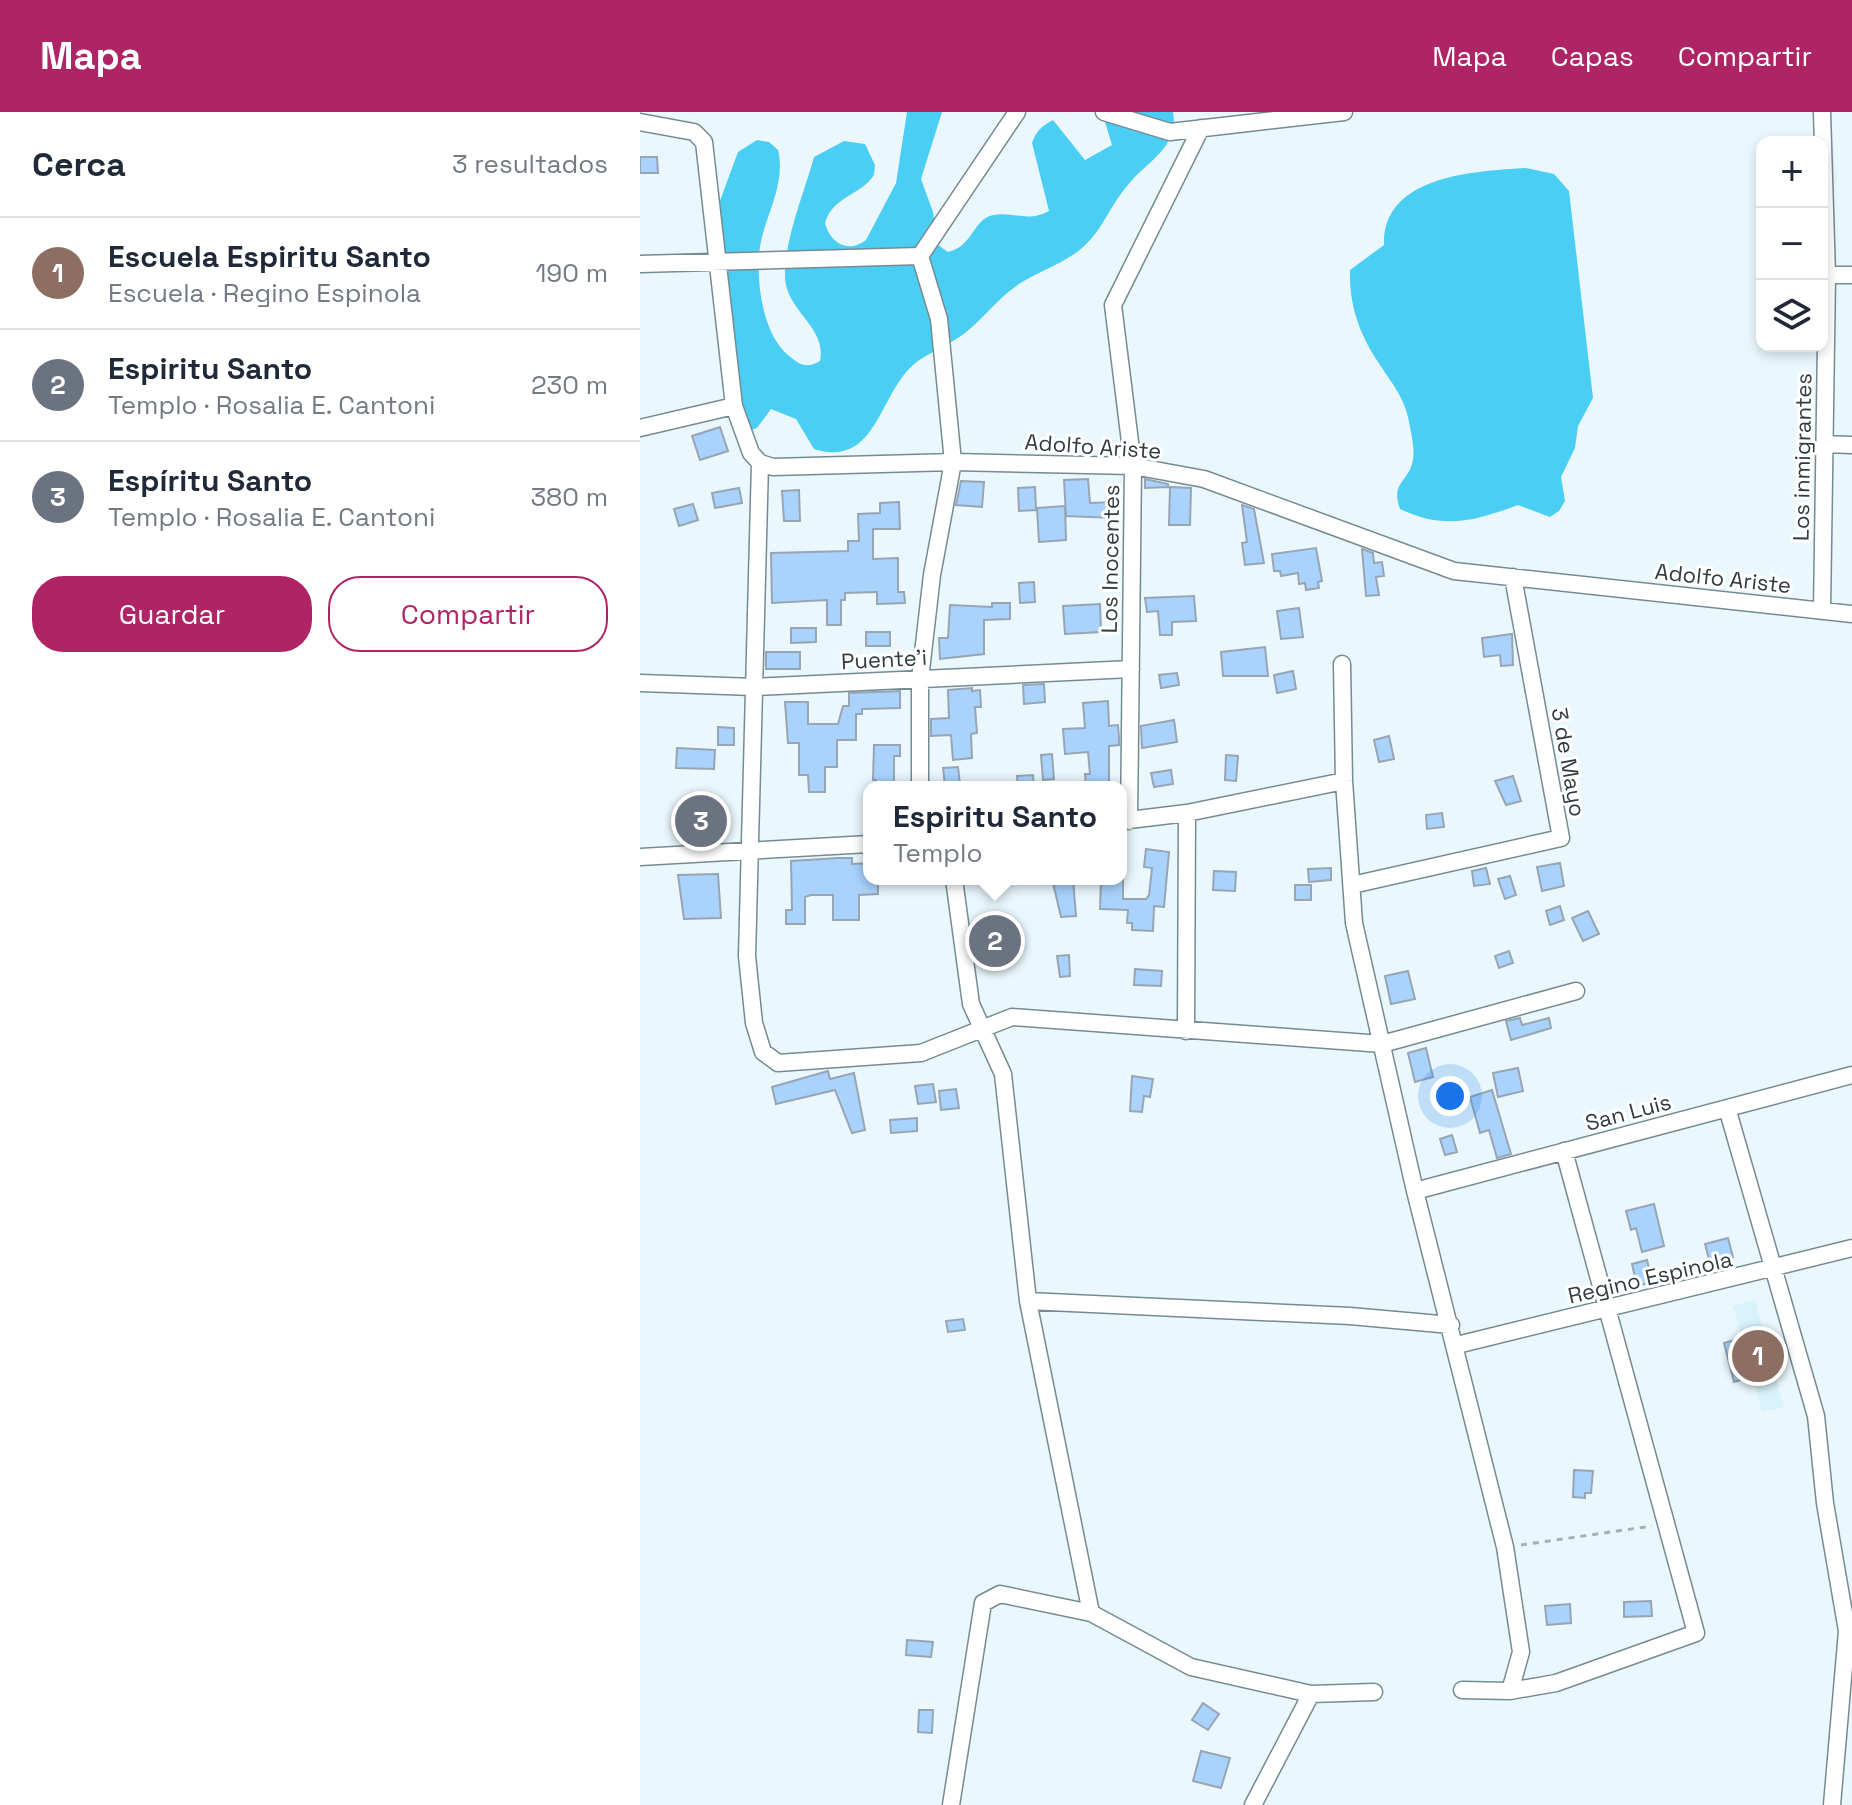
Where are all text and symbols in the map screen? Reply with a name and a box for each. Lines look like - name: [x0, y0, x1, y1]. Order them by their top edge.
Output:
- text: Mapa: [40, 32, 142, 80]
- text: Mapa: [1432, 38, 1507, 74]
- text: Capas: [1551, 38, 1634, 74]
- text: Compartir: [1678, 38, 1812, 74]
- map controls: [1756, 136, 1828, 352]
- button: +: [1756, 136, 1828, 208]
- text: Cerca: [32, 143, 126, 186]
- text: 3 resultados: [452, 147, 608, 181]
- button: −: [1756, 208, 1828, 280]
- text: Escuela Espiritu Santo: [108, 237, 431, 276]
- text: 1: [52, 256, 64, 290]
- text: 190 m: [536, 256, 608, 290]
- text: Escuela · Regino Espinola: [108, 276, 421, 310]
- button: layers: [1756, 280, 1828, 352]
- text: Espiritu Santo: [108, 349, 312, 388]
- text: 2: [50, 368, 66, 402]
- text: 230 m: [531, 368, 608, 402]
- street label: Los inmigrantes: [1787, 373, 1817, 541]
- text: Templo · Rosalia E. Cantoni: [108, 388, 435, 422]
- street label: Adolfo Ariste: [1024, 427, 1162, 465]
- text: Espíritu Santo: [108, 461, 312, 500]
- text: 3: [50, 480, 66, 514]
- text: 380 m: [530, 480, 608, 514]
- street label: Los Inocentes: [1095, 484, 1125, 634]
- text: Templo · Rosalia E. Cantoni: [108, 500, 435, 534]
- street label: Adolfo Ariste: [1654, 557, 1792, 599]
- button: Guardar: [32, 576, 312, 652]
- button: Compartir: [328, 576, 608, 652]
- street label: Puente'i: [840, 643, 928, 675]
- street label: 3 de Mayo: [1546, 705, 1592, 819]
- popup: [863, 781, 1127, 885]
- pin: 3: [675, 791, 727, 851]
- text: Espiritu Santo: [893, 797, 1097, 836]
- text: Templo: [893, 836, 983, 870]
- pin: 2: [969, 911, 1021, 971]
- your location: [1430, 1076, 1470, 1116]
- street label: San Luis: [1582, 1087, 1674, 1137]
- street label: Regino Espinola: [1565, 1244, 1735, 1310]
- pin: 1: [1732, 1326, 1784, 1386]

